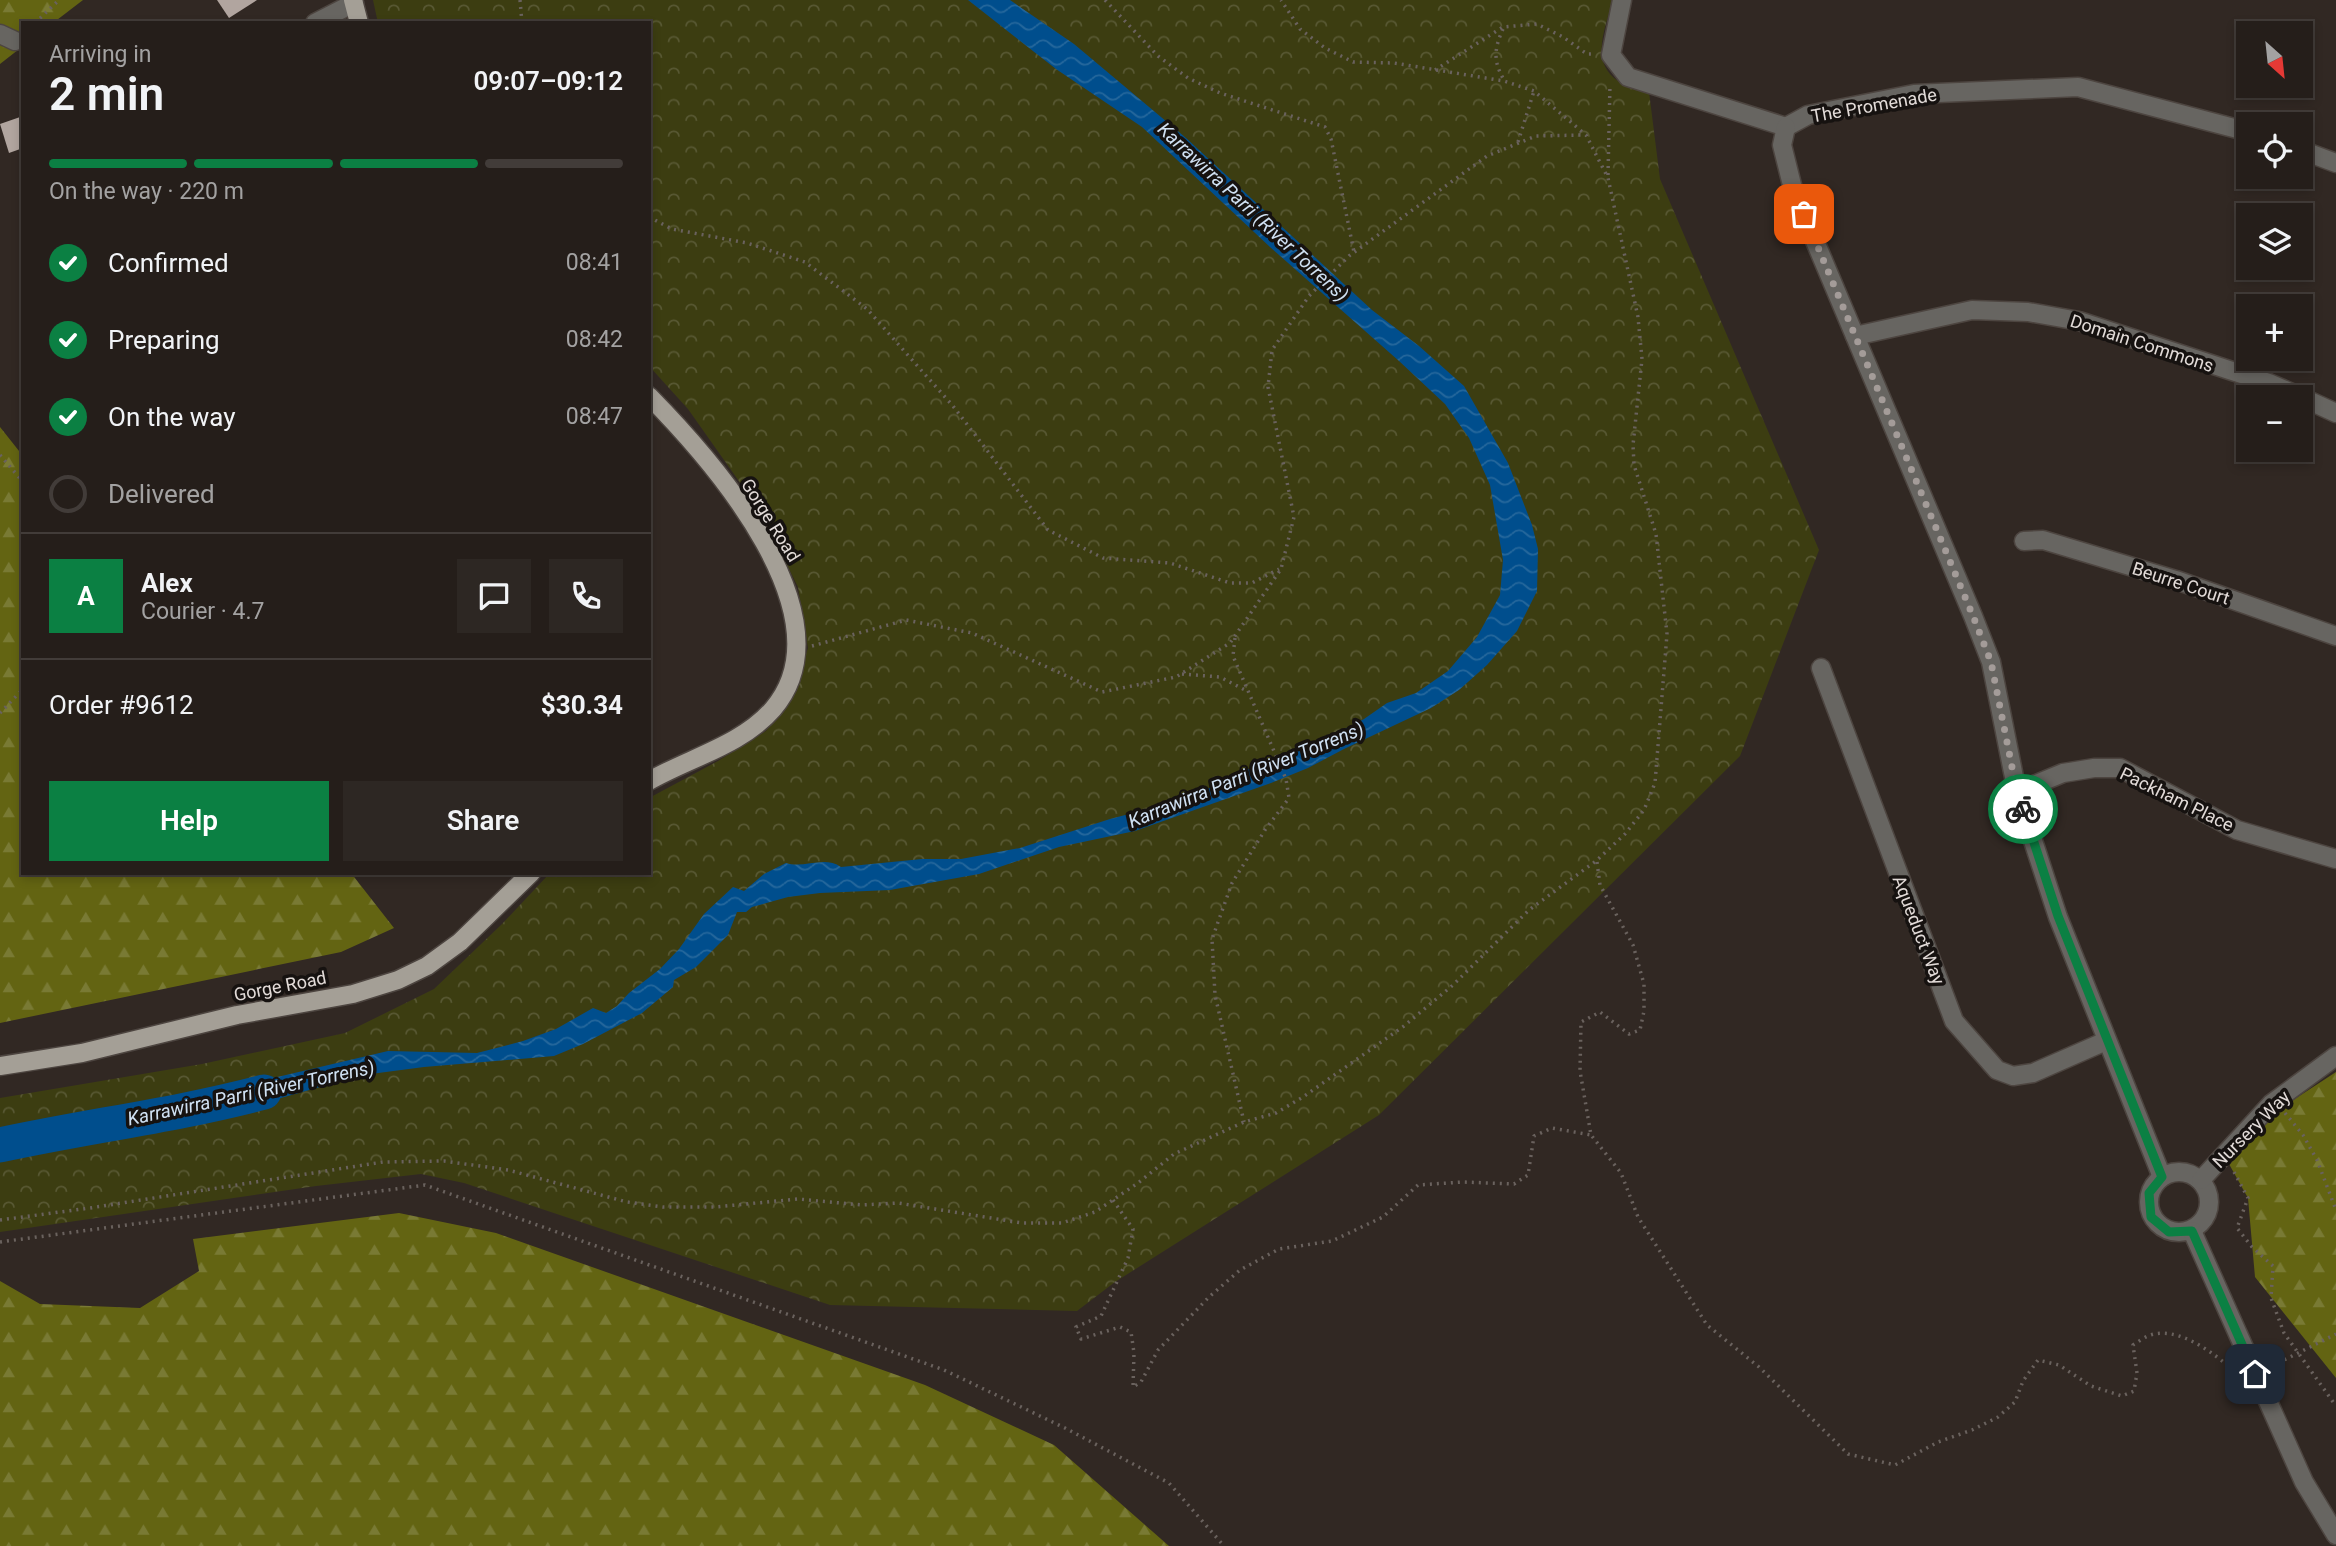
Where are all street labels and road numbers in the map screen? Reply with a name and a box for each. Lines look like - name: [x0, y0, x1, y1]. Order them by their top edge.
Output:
- street label: The Promenade: [1810, 84, 1938, 126]
- street label: Domain Commons: [2068, 310, 2216, 376]
- street label: Gorge Road: [737, 475, 805, 565]
- street label: Beurre Court: [2130, 557, 2232, 609]
- street label: Packham Place: [2117, 762, 2237, 836]
- street label: Aqueduct Way: [1889, 872, 1950, 988]
- street label: Gorge Road: [232, 967, 328, 1005]
- street label: Nursery Way: [2208, 1086, 2294, 1172]

